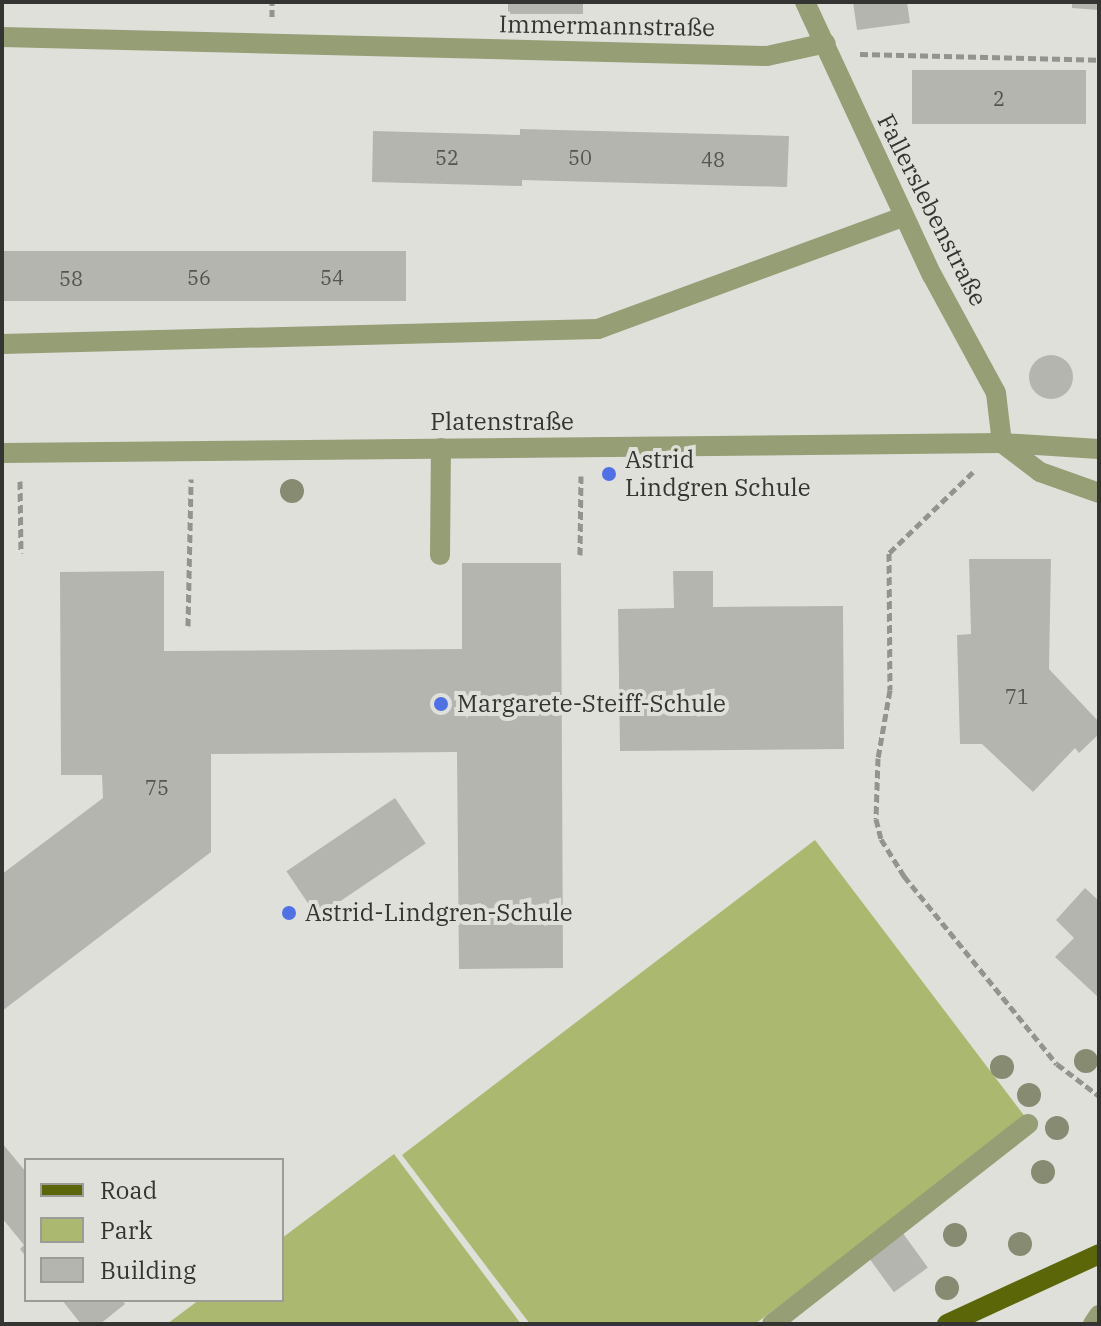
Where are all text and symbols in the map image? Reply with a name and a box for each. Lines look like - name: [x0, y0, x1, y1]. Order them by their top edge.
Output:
- street label: Immermannstraße: [499, 10, 715, 42]
- house number: 2: [993, 86, 1005, 110]
- street label: Fallerslebenstraße: [871, 109, 993, 311]
- house number: 52: [435, 145, 459, 169]
- house number: 50: [568, 145, 592, 169]
- house number: 48: [701, 147, 725, 171]
- house number: 56: [187, 265, 211, 289]
- house number: 54: [320, 265, 344, 289]
- house number: 58: [59, 266, 83, 290]
- street label: Platenstraße: [430, 408, 574, 436]
- place label: Astrid Lindgren Schule: [625, 446, 811, 502]
- marker: Astrid Lindgren Schule: [600, 465, 618, 483]
- house number: 71: [1005, 684, 1029, 708]
- place label: Margarete-Steiff-Schule: [457, 690, 726, 718]
- marker: Margarete-Steiff-Schule: [432, 695, 450, 713]
- house number: 75: [145, 775, 169, 799]
- place label: Astrid-Lindgren-Schule: [305, 899, 573, 927]
- marker: Astrid-Lindgren-Schule: [280, 904, 298, 922]
- legend: [24, 1158, 284, 1302]
- text: Road: [100, 1174, 157, 1206]
- text: Park: [100, 1214, 152, 1246]
- text: Building: [100, 1254, 196, 1286]

